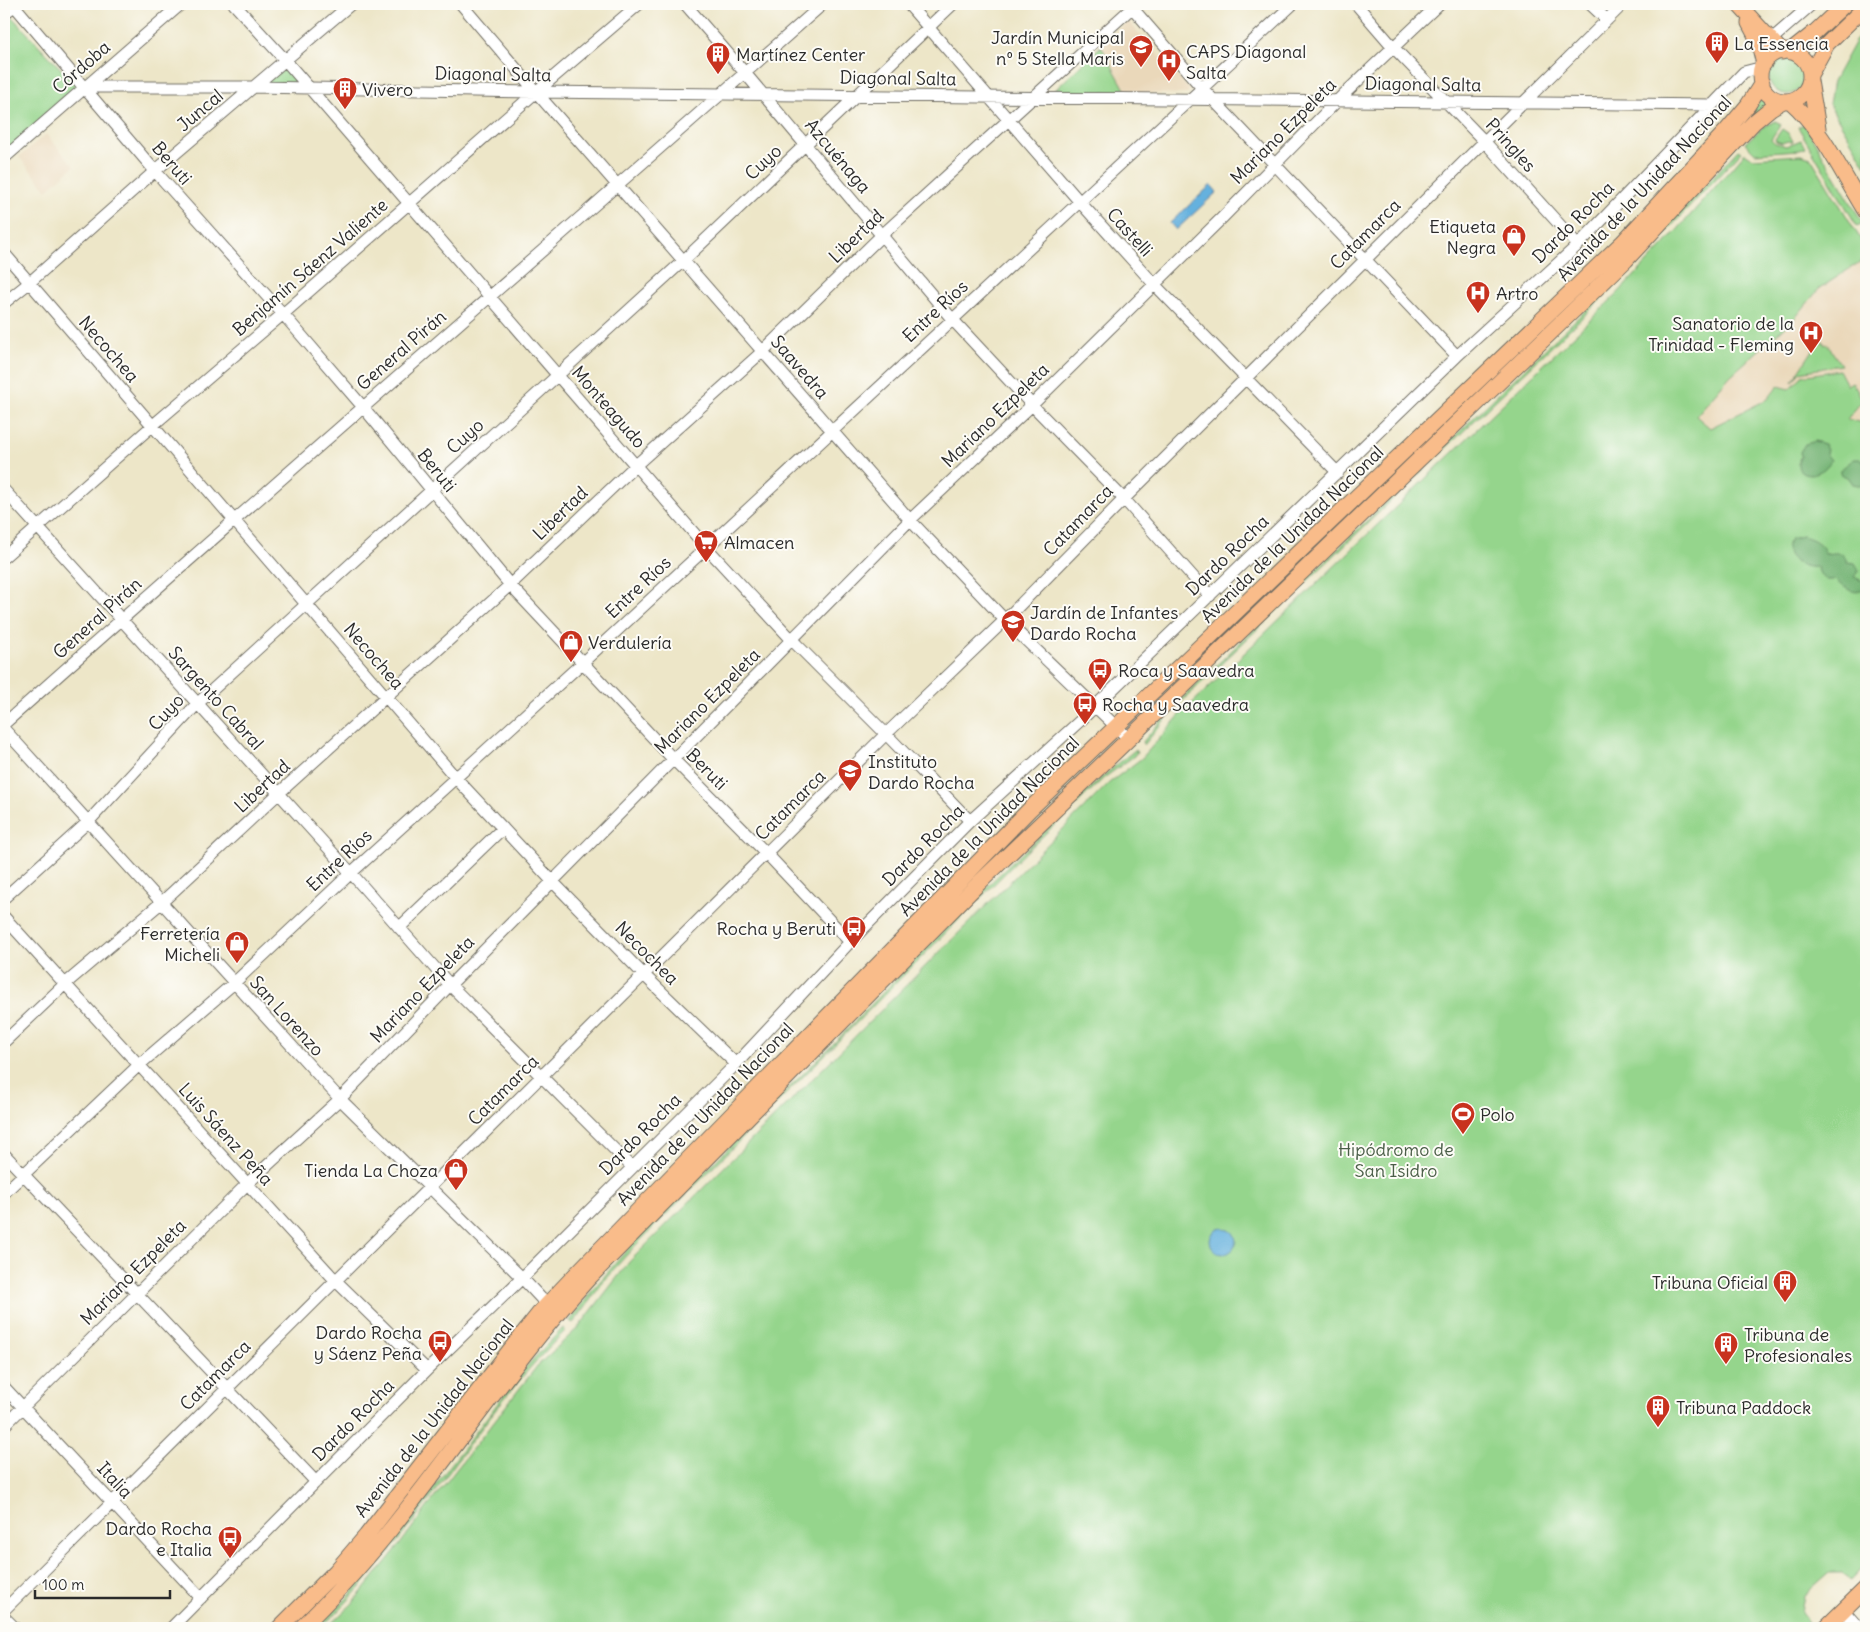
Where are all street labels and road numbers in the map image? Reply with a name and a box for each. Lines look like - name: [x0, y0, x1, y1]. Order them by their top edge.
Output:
- street label: Córdoba: [47, 35, 115, 99]
- street label: Diagonal Salta: [434, 61, 552, 87]
- street label: Diagonal Salta: [839, 65, 957, 91]
- street label: Diagonal Salta: [1364, 71, 1482, 97]
- street label: Mariano Ezpeleta: [1225, 73, 1341, 189]
- street label: Juncal: [172, 84, 228, 136]
- street label: Avenida de la Unidad Nacional: [1552, 90, 1736, 286]
- street label: Pringles: [1481, 113, 1541, 177]
- street label: Azcuénaga: [800, 114, 876, 198]
- street label: Beruti: [147, 137, 197, 189]
- street label: Cuyo: [740, 139, 786, 185]
- street label: Dardo Rocha: [1527, 176, 1619, 268]
- street label: Benjamín Sáenz Valiente: [228, 193, 392, 341]
- street label: Catamarca: [1325, 194, 1405, 274]
- street label: Castelli: [1102, 203, 1158, 261]
- street label: Libertad: [824, 204, 889, 268]
- street label: Entre Ríos: [897, 275, 973, 347]
- street label: General Pirán: [351, 305, 451, 395]
- street label: Necochea: [74, 311, 144, 387]
- street label: Saavedra: [766, 330, 834, 404]
- street label: Mariano Ezpeleta: [936, 358, 1054, 472]
- street label: Monteagudo: [567, 361, 651, 453]
- street label: Cuyo: [442, 413, 488, 459]
- street label: Avenida de la Unidad Nacional: [1196, 441, 1388, 627]
- street label: Beruti: [413, 444, 461, 496]
- street label: Catamarca: [1038, 479, 1118, 561]
- street label: Libertad: [528, 481, 593, 545]
- street label: Dardo Rocha: [1181, 510, 1273, 600]
- street label: Entre Ríos: [600, 551, 676, 623]
- street label: General Pirán: [48, 572, 146, 664]
- street label: Necochea: [339, 618, 409, 694]
- street label: Sargento Cabral: [164, 642, 268, 754]
- street label: Mariano Ezpeleta: [649, 643, 765, 759]
- street label: Cuyo: [143, 689, 189, 735]
- street label: Avenida de la Unidad Nacional: [894, 731, 1084, 921]
- street label: Beruti: [681, 743, 733, 795]
- street label: Libertad: [229, 754, 295, 817]
- street label: Catamarca: [750, 765, 830, 845]
- street label: Dardo Rocha: [877, 799, 969, 891]
- street label: Entre Ríos: [301, 824, 377, 896]
- street label: Necochea: [610, 916, 684, 990]
- street label: Mariano Ezpeleta: [365, 930, 479, 1048]
- street label: San Lorenzo: [245, 971, 329, 1061]
- street label: Avenida de la Unidad Nacional: [612, 1018, 798, 1210]
- street label: Catamarca: [463, 1050, 543, 1130]
- street label: Luis Sáenz Peña: [174, 1078, 278, 1190]
- street label: Dardo Rocha: [594, 1088, 686, 1180]
- street label: Mariano Ezpeleta: [75, 1214, 191, 1330]
- street label: Avenida de la Unidad Nacional: [349, 1314, 519, 1522]
- street label: Catamarca: [175, 1335, 255, 1415]
- street label: Dardo Rocha: [307, 1374, 399, 1466]
- street label: Italia: [92, 1457, 138, 1503]

